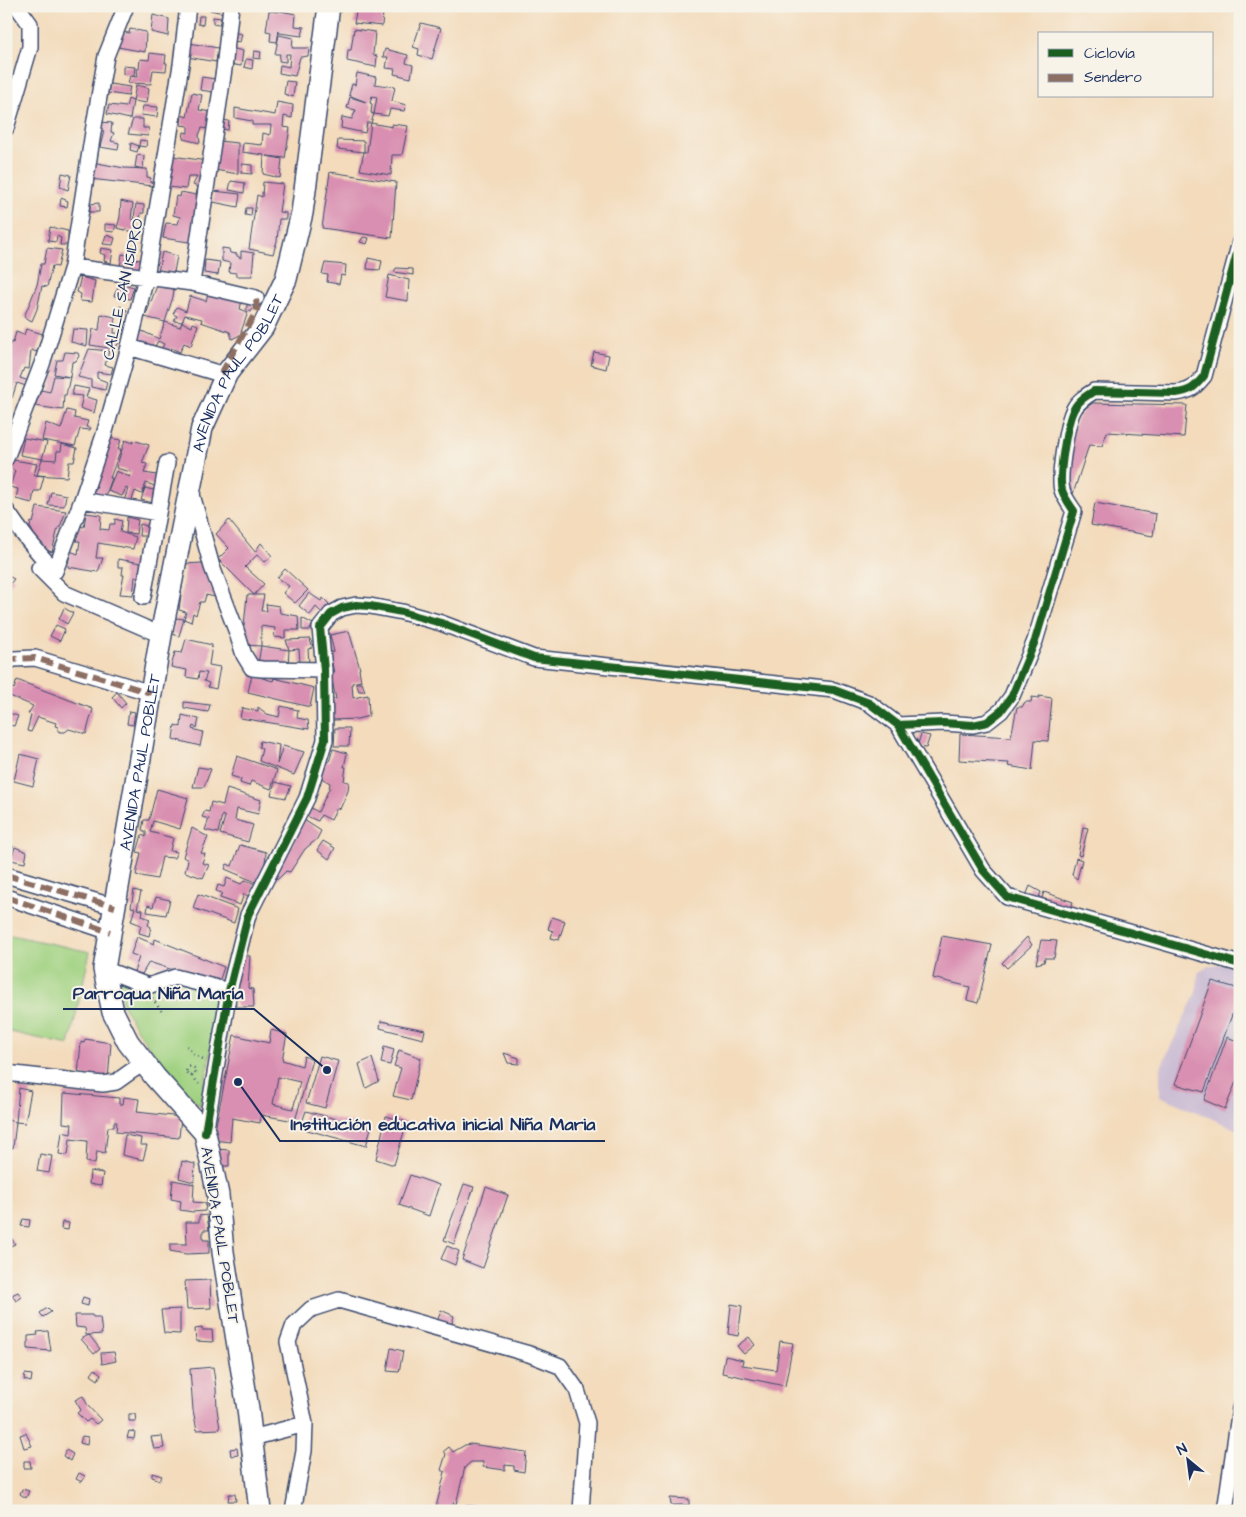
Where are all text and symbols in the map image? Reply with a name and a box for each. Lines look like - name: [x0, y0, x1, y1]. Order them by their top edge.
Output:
- legend: [1038, 32, 1214, 98]
- text: Ciclovía: [1084, 43, 1135, 64]
- text: Sendero: [1084, 67, 1142, 88]
- street label: CALLE SAN ISIDRO: [97, 216, 149, 362]
- street label: AVENIDA PAUL POBLET: [187, 290, 289, 454]
- street label: AVENIDA PAUL POBLET: [114, 672, 166, 852]
- callout: Parroqua Niña María: [63, 976, 254, 1009]
- text: Parroqua Niña María: [73, 981, 244, 1006]
- callout: Institución educativa inicial Niña Maria: [280, 1108, 605, 1141]
- text: Institución educativa inicial Niña Maria: [291, 1112, 596, 1137]
- street label: AVENIDA PAUL POBLET: [195, 1145, 245, 1325]
- north arrow: [1164, 1434, 1214, 1484]
- text: N: [1173, 1439, 1191, 1460]

